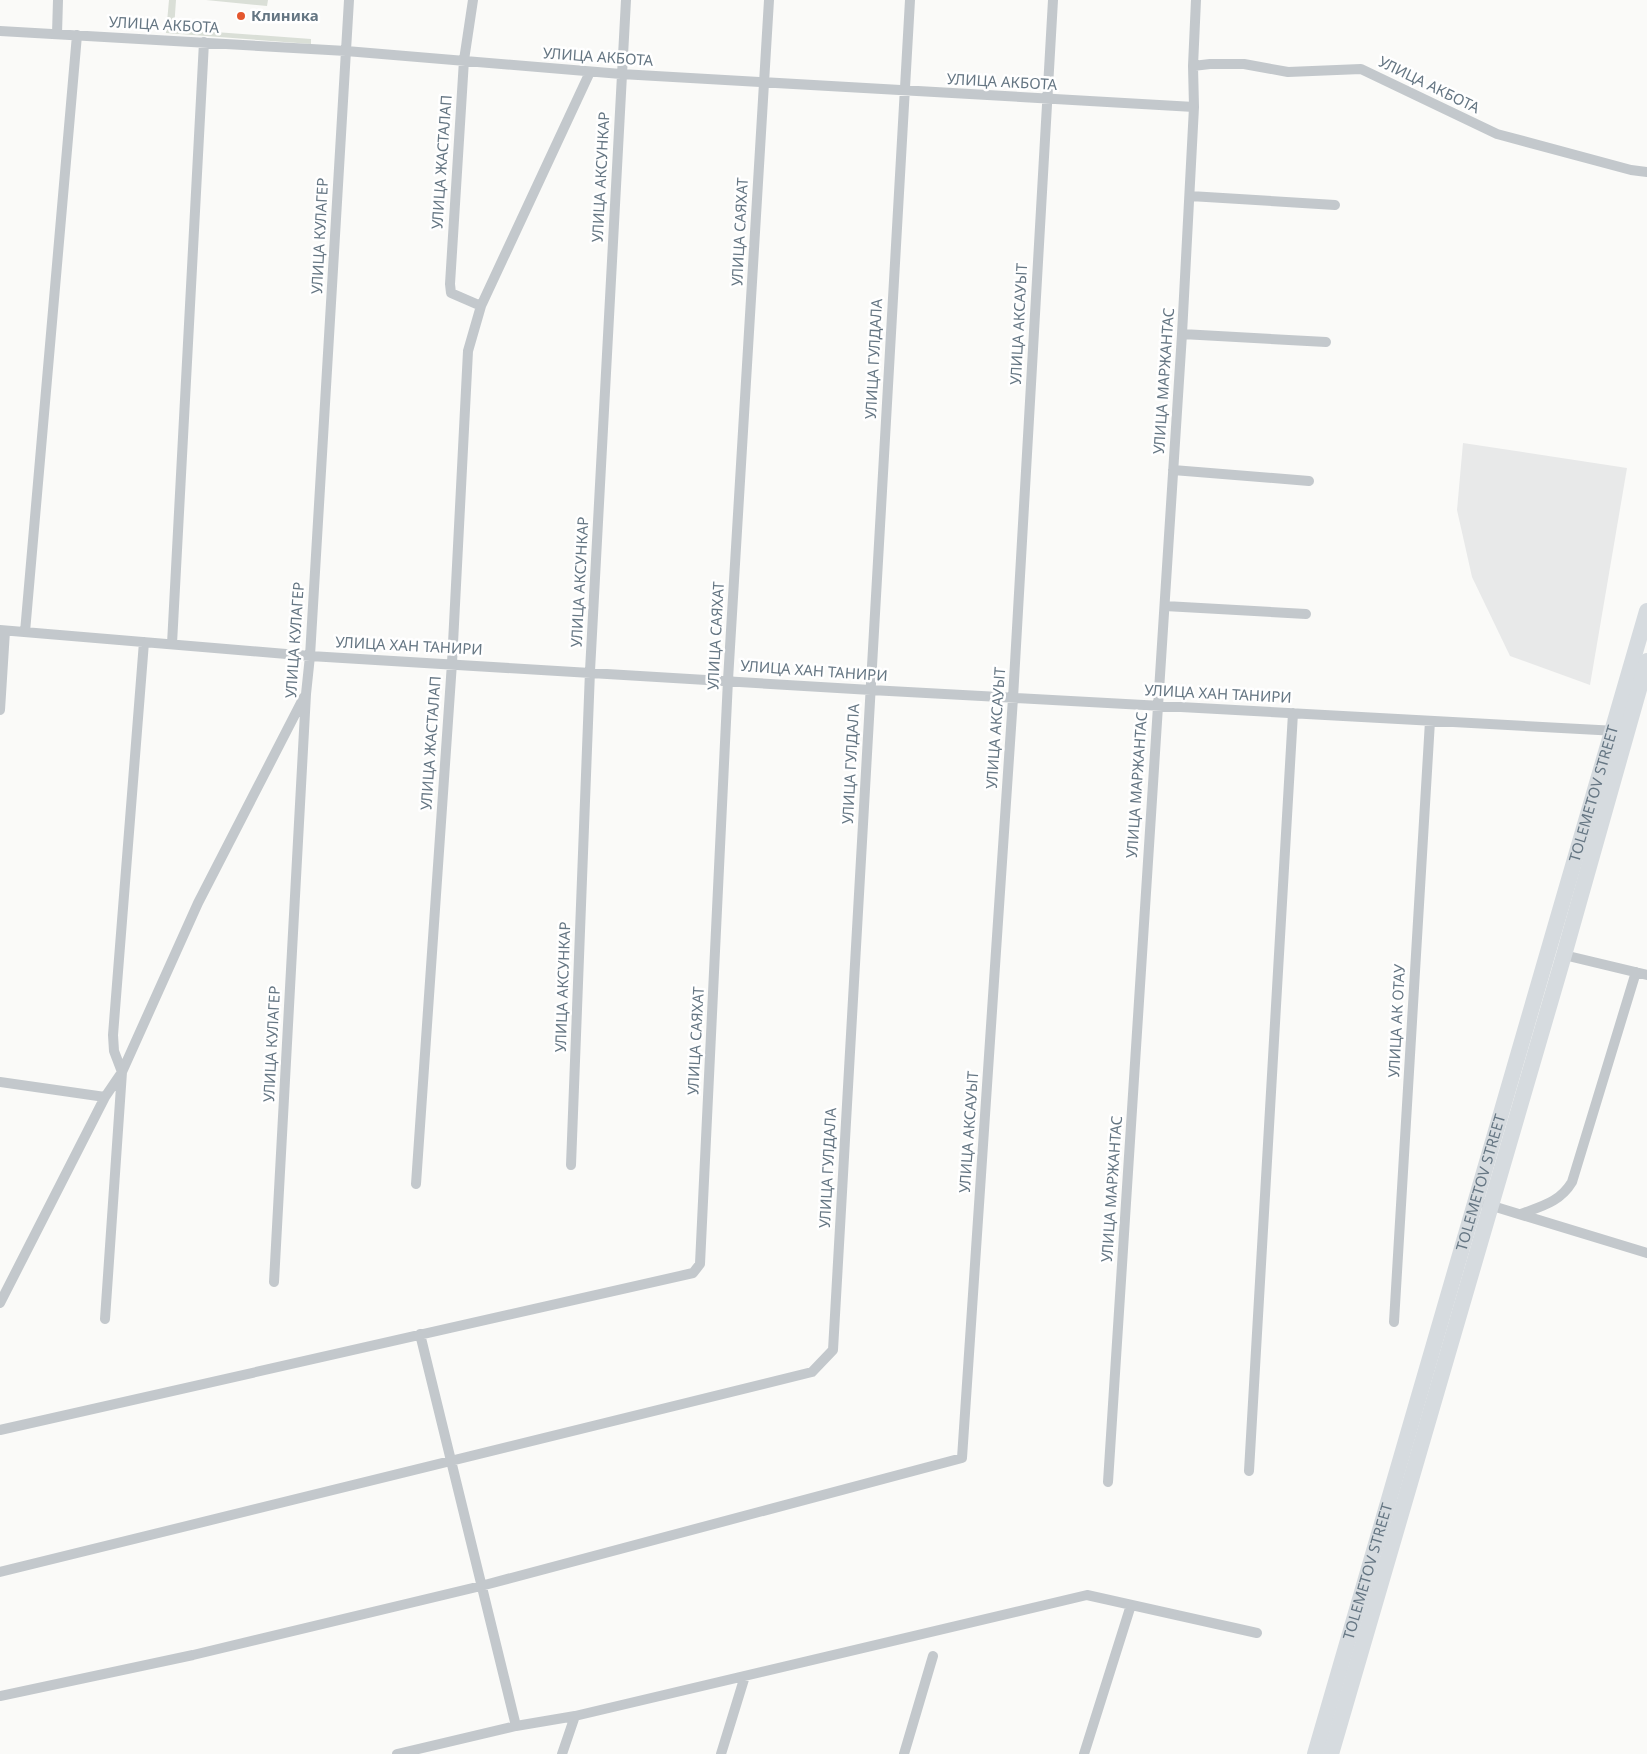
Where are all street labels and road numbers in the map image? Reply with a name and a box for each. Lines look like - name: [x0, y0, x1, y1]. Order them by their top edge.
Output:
- street label: УЛИЦА АКБОТА: [108, 11, 220, 37]
- street label: УЛИЦА АКБОТА: [542, 42, 654, 70]
- street label: УЛИЦА АКБОТА: [1375, 51, 1484, 117]
- street label: УЛИЦА АКБОТА: [946, 68, 1058, 94]
- street label: УЛИЦА ЖАСТАЛАП: [426, 94, 456, 230]
- street label: УЛИЦА АКСУНКАР: [587, 111, 613, 243]
- street label: УЛИЦА КУЛАГЕР: [306, 177, 332, 295]
- street label: УЛИЦА САЯХАТ: [726, 177, 752, 287]
- street label: УЛИЦА АКСАУЫТ: [1005, 262, 1031, 385]
- street label: УЛИЦА ГУЛДАЛА: [860, 298, 886, 420]
- street label: УЛИЦА МАРЖАНТАС: [1148, 307, 1178, 455]
- street label: УЛИЦА АКСУНКАР: [566, 516, 592, 648]
- street label: УЛИЦА КУЛАГЕР: [280, 581, 308, 699]
- street label: УЛИЦА САЯХАТ: [702, 581, 728, 691]
- street label: УЛИЦА ХАН ТАНИРИ: [335, 631, 483, 659]
- street label: УЛИЦА ХАН ТАНИРИ: [740, 655, 888, 685]
- street label: УЛИЦА АКСАУЫТ: [981, 666, 1009, 789]
- street label: УЛИЦА ЖАСТАЛАП: [415, 675, 445, 811]
- street label: УЛИЦА ХАН ТАНИРИ: [1144, 679, 1292, 707]
- street label: УЛИЦА ГУЛДАЛА: [837, 703, 863, 825]
- street label: УЛИЦА МАРЖАНТАС: [1121, 711, 1151, 859]
- street label: TOLEMETOV STREET: [1564, 722, 1622, 864]
- street label: УЛИЦА АКСУНКАР: [550, 921, 574, 1053]
- street label: УЛИЦА АК ОТАУ: [1383, 963, 1409, 1078]
- street label: УЛИЦА КУЛАГЕР: [258, 985, 284, 1103]
- street label: УЛИЦА САЯХАТ: [682, 986, 708, 1096]
- street label: УЛИЦА АКСАУЫТ: [954, 1070, 982, 1193]
- street label: УЛИЦА ГУЛДАЛА: [814, 1107, 840, 1229]
- street label: TOLEMETOV STREET: [1451, 1111, 1510, 1253]
- street label: УЛИЦА МАРЖАНТАС: [1096, 1115, 1126, 1263]
- street label: TOLEMETOV STREET: [1338, 1500, 1397, 1642]

